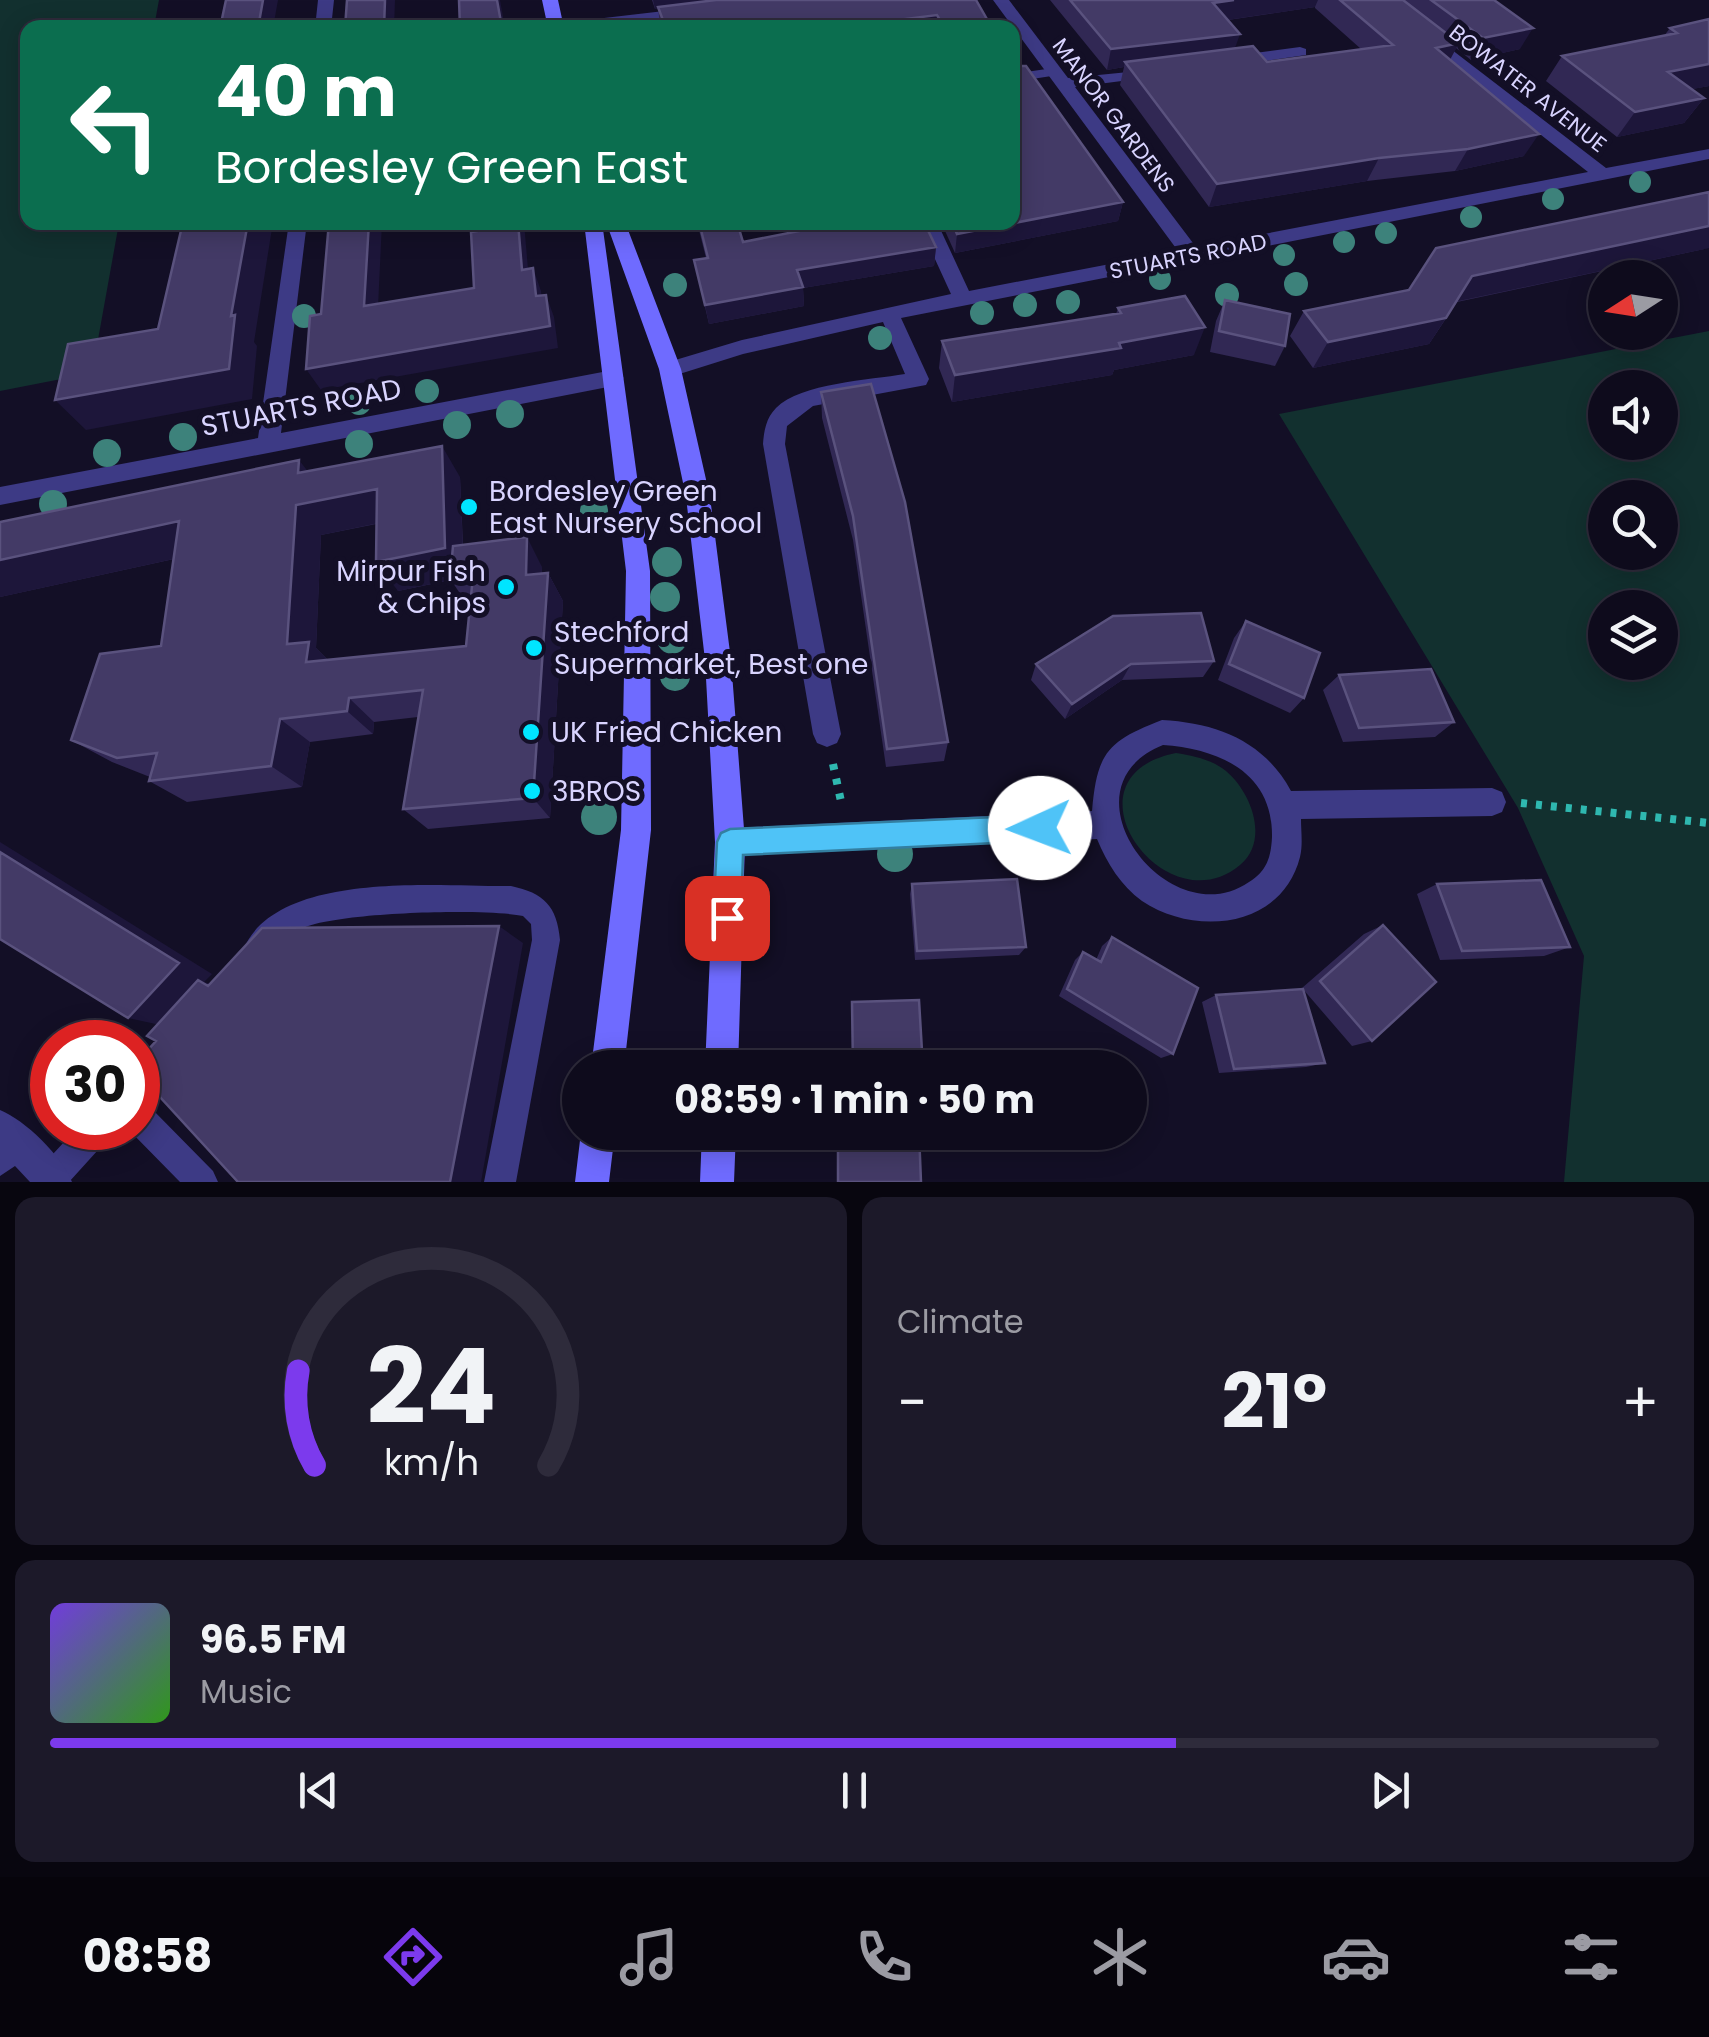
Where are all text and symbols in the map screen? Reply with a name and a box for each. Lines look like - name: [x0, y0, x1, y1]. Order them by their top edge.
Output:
- street label: BOWATER AVENUE: [1442, 17, 1613, 160]
- street label: MANOR GARDENS: [1045, 32, 1182, 199]
- text: 40 m: [215, 42, 397, 141]
- icon: left: [50, 60, 180, 190]
- text: Bordesley Green East: [215, 136, 688, 199]
- street label: STUARTS ROAD: [1107, 226, 1269, 287]
- north arrow: [1588, 260, 1678, 350]
- map controls: [1588, 260, 1678, 680]
- street label: STUARTS ROAD: [198, 369, 405, 446]
- button: sound: [1588, 370, 1678, 460]
- place label: Bordesley Green East Nursery School: [489, 472, 762, 543]
- button: search: [1588, 480, 1678, 570]
- marker: Bordesley Green East Nursery School: [458, 496, 480, 518]
- place label: Mirpur Fish & Chips: [336, 552, 486, 623]
- marker: Mirpur Fish & Chips: [495, 576, 517, 598]
- button: layers: [1588, 590, 1678, 680]
- place label: Stechford Supermarket, Best one: [554, 613, 868, 684]
- marker: Stechford Supermarket, Best one: [523, 637, 545, 659]
- place label: UK Fried Chicken: [551, 713, 782, 752]
- marker: UK Fried Chicken: [520, 721, 542, 743]
- place label: 3BROS: [552, 772, 641, 811]
- position arrow: [988, 776, 1092, 880]
- marker: 3BROS: [521, 780, 543, 802]
- pin: [685, 876, 770, 961]
- icon: arrive: [700, 891, 755, 946]
- speed limit sign: 30: [30, 1020, 160, 1150]
- text: 08:59 · 1 min · 50 m: [674, 1073, 1035, 1126]
- text: Climate: [897, 1299, 1024, 1344]
- text: 24: [366, 1314, 496, 1459]
- text: 21°: [1221, 1349, 1327, 1454]
- text: −: [897, 1364, 927, 1441]
- text: +: [1621, 1364, 1659, 1441]
- text: km/h: [383, 1437, 479, 1488]
- text: 96.5 FM: [200, 1613, 347, 1666]
- text: Music: [200, 1669, 292, 1714]
- icon: previous: [291, 1763, 346, 1818]
- icon: pause: [827, 1763, 882, 1818]
- icon: next: [1363, 1763, 1418, 1818]
- icon: directions: [378, 1922, 448, 1992]
- icon: music: [614, 1922, 684, 1992]
- icon: phone: [849, 1922, 919, 1992]
- icon: climate: [1085, 1922, 1155, 1992]
- icon: car: [1321, 1922, 1391, 1992]
- icon: filters: [1556, 1922, 1626, 1992]
- text: 08:58: [83, 1925, 213, 1988]

